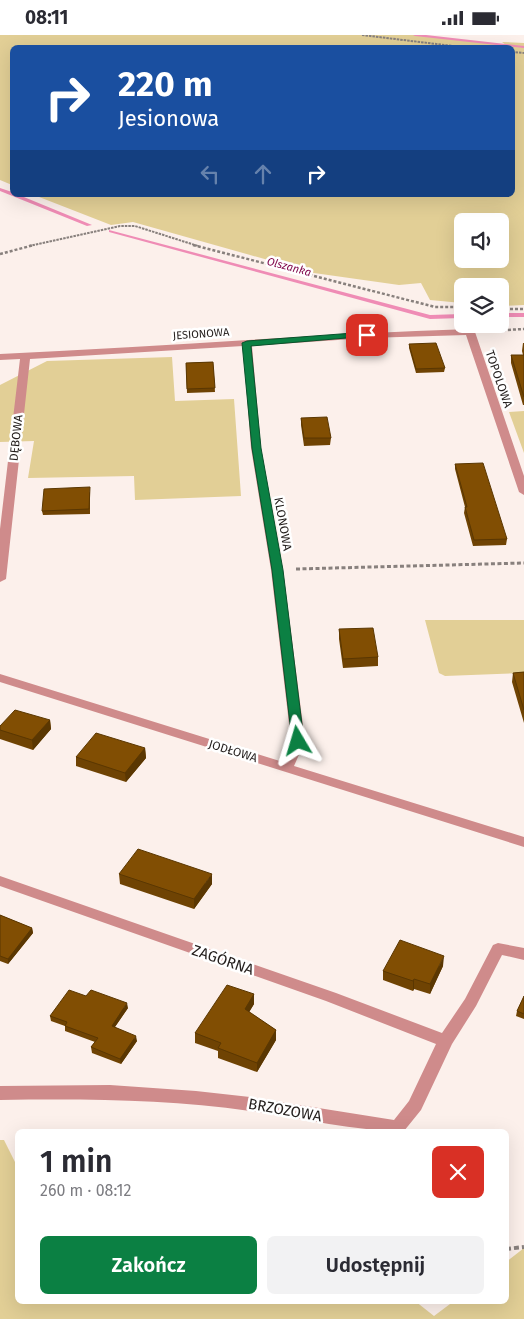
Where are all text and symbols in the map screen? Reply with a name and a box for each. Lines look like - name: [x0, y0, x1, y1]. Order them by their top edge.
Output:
- text: 08:11: [25, 6, 68, 29]
- text: 220 m: [118, 63, 213, 105]
- icon: right: [35, 65, 100, 130]
- text: Jesionowa: [118, 105, 219, 132]
- icon: left: [196, 160, 224, 188]
- icon: ahead: [249, 160, 277, 188]
- icon: right: [302, 160, 330, 188]
- map controls: [454, 213, 509, 333]
- button: sound: [454, 213, 509, 268]
- water label: Olszanka: [265, 255, 313, 279]
- button: layers: [454, 278, 509, 333]
- pin: [346, 314, 388, 356]
- icon: arrive: [353, 321, 381, 349]
- street label: JESIONOWA: [172, 325, 230, 342]
- street label: TOPOLOWA: [483, 348, 515, 410]
- street label: DĘBOWA: [7, 414, 25, 462]
- street label: KLONOWA: [271, 496, 295, 552]
- position arrow: [271, 714, 323, 766]
- street label: JODŁOWA: [207, 737, 259, 765]
- street label: ZAGÓRNA: [190, 941, 257, 979]
- street label: BRZOZOWA: [247, 1095, 324, 1125]
- text: 1 min: [40, 1144, 112, 1180]
- button: close: [432, 1146, 484, 1198]
- text: 260 m · 08:12: [40, 1181, 131, 1200]
- button: Zakończ: [40, 1236, 257, 1294]
- button: Udostępnij: [267, 1236, 484, 1294]

